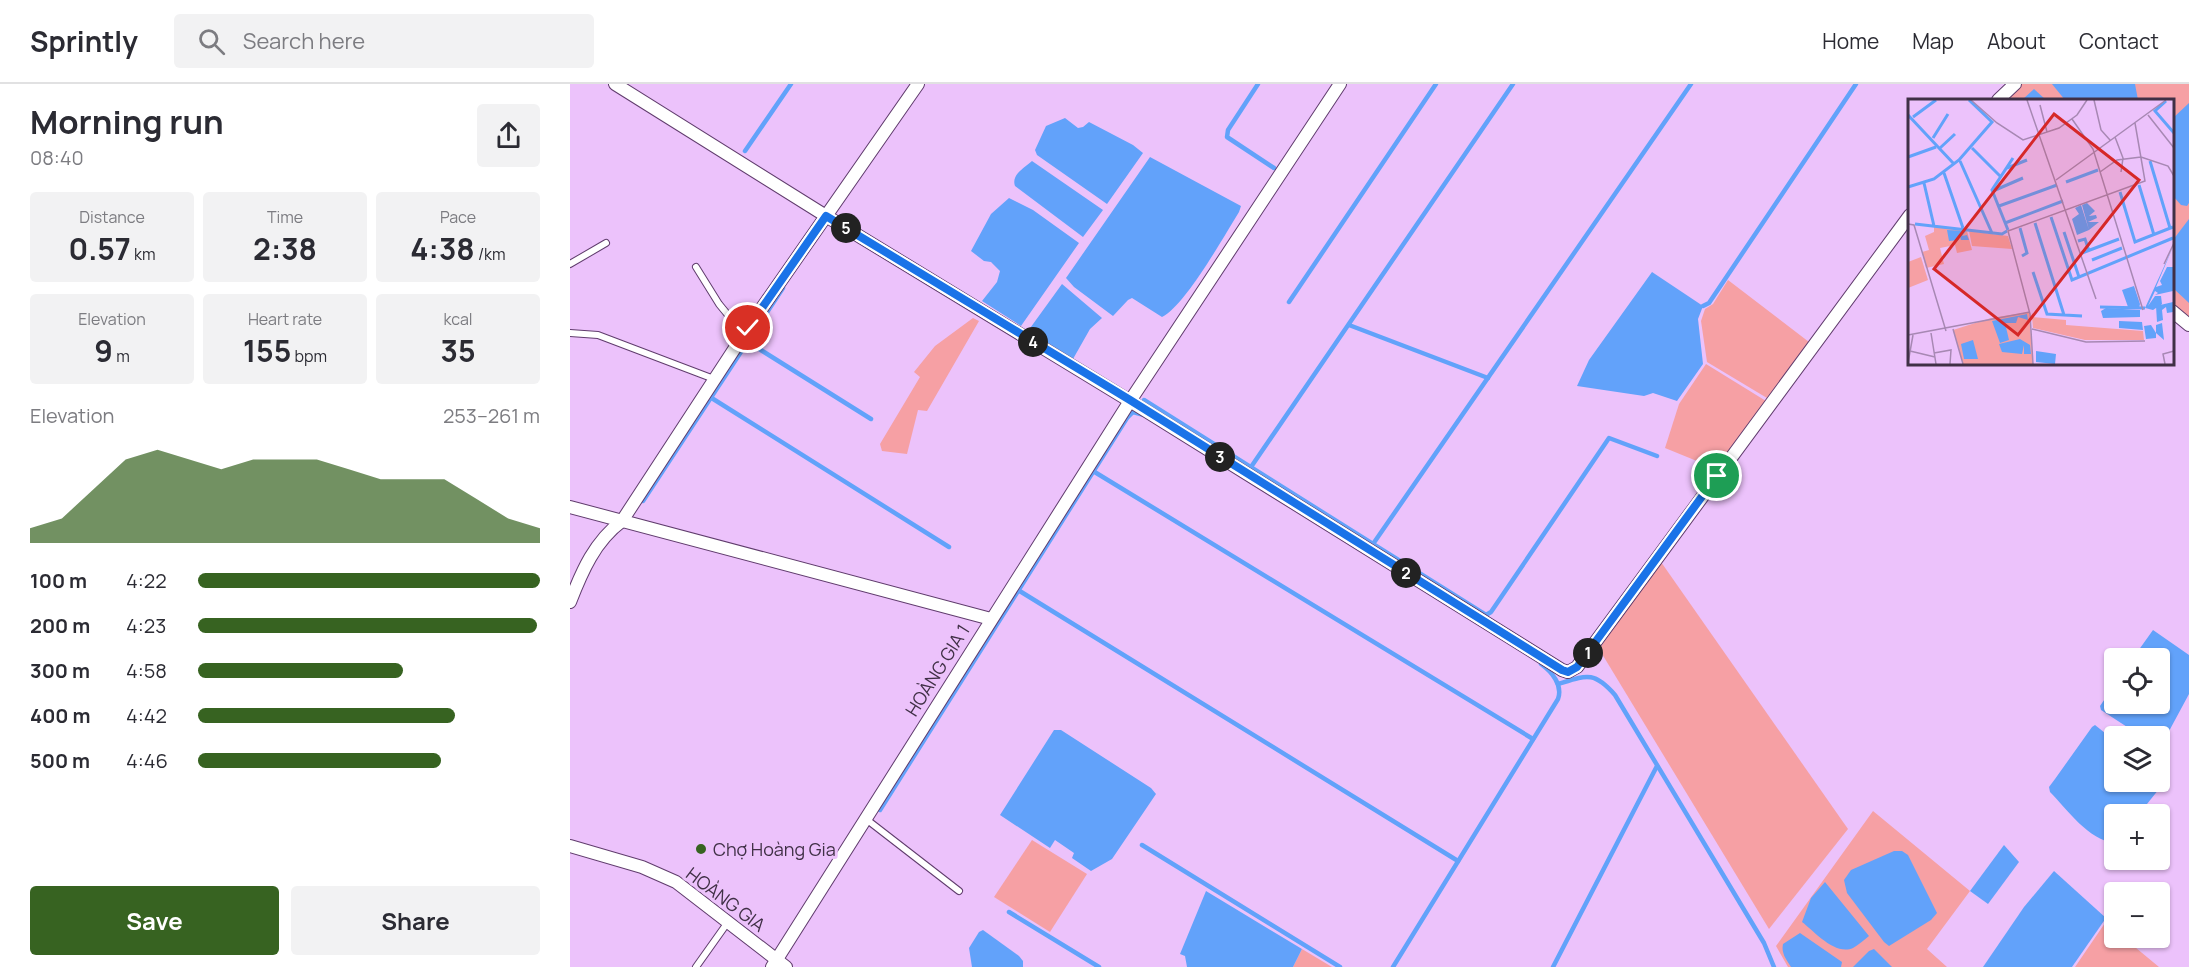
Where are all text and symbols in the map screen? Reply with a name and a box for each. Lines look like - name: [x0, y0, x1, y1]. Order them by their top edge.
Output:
- search box: [174, 14, 594, 68]
- text: Sprintly: [30, 22, 138, 60]
- icon: search: [195, 25, 228, 58]
- text: Search here: [243, 26, 365, 56]
- text: Home: [1822, 27, 1879, 55]
- text: Map: [1912, 27, 1954, 55]
- text: About: [1987, 27, 2046, 55]
- text: Contact: [2079, 27, 2159, 55]
- text: Morning run: [30, 99, 224, 144]
- inset map: [1908, 99, 2174, 364]
- button: share: [477, 104, 540, 167]
- text: 08:40: [30, 144, 84, 171]
- text: Distance: [79, 206, 145, 228]
- text: Time: [267, 206, 303, 228]
- text: Pace: [440, 206, 476, 228]
- pin: 5: [831, 213, 861, 243]
- text: 5: [841, 217, 851, 239]
- text: 0.57: [68, 228, 131, 269]
- text: 2:38: [253, 228, 317, 269]
- text: 4:38: [410, 228, 475, 269]
- text: km: [131, 243, 156, 265]
- text: /km: [475, 243, 506, 265]
- pin: [722, 302, 773, 353]
- text: Elevation: [78, 308, 146, 330]
- text: Heart rate: [248, 308, 322, 330]
- text: kcal: [443, 308, 473, 330]
- icon: check: [731, 311, 764, 344]
- pin: 4: [1018, 327, 1048, 357]
- text: 9: [94, 330, 113, 371]
- text: 155: [243, 330, 291, 371]
- text: 35: [440, 330, 476, 371]
- text: 4: [1028, 331, 1038, 353]
- text: m: [113, 345, 130, 367]
- text: bpm: [291, 345, 327, 367]
- text: Elevation: [30, 402, 114, 429]
- text: 253–261 m: [443, 402, 540, 429]
- pin: 3: [1205, 442, 1235, 472]
- text: 3: [1215, 446, 1225, 468]
- pin: [1691, 450, 1742, 501]
- icon: arrive: [1700, 459, 1733, 492]
- pin: 2: [1391, 558, 1421, 588]
- text: 2: [1401, 562, 1411, 584]
- text: 100 m: [30, 567, 87, 594]
- text: 4:22: [126, 567, 167, 594]
- text: 200 m: [30, 612, 90, 639]
- text: 4:23: [126, 612, 166, 639]
- street label: HOÀNG GIA 1: [899, 620, 975, 720]
- pin: 1: [1573, 638, 1603, 668]
- text: 1: [1584, 642, 1592, 664]
- map controls: [2104, 648, 2170, 948]
- button: locate: [2104, 648, 2170, 714]
- text: 300 m: [30, 657, 90, 684]
- text: 4:58: [126, 657, 167, 684]
- text: 400 m: [30, 702, 90, 729]
- text: 4:42: [126, 702, 167, 729]
- button: layers: [2104, 726, 2170, 792]
- text: 500 m: [30, 747, 90, 774]
- text: 4:46: [126, 747, 168, 774]
- button: +: [2104, 804, 2170, 870]
- place label: Chợ Hoàng Gia: [713, 837, 836, 861]
- marker: Chợ Hoàng Gia: [694, 842, 708, 856]
- street label: HOÀNG GIA: [682, 861, 771, 937]
- button: −: [2104, 882, 2170, 948]
- button: Save: [30, 886, 279, 955]
- button: Share: [291, 886, 540, 955]

